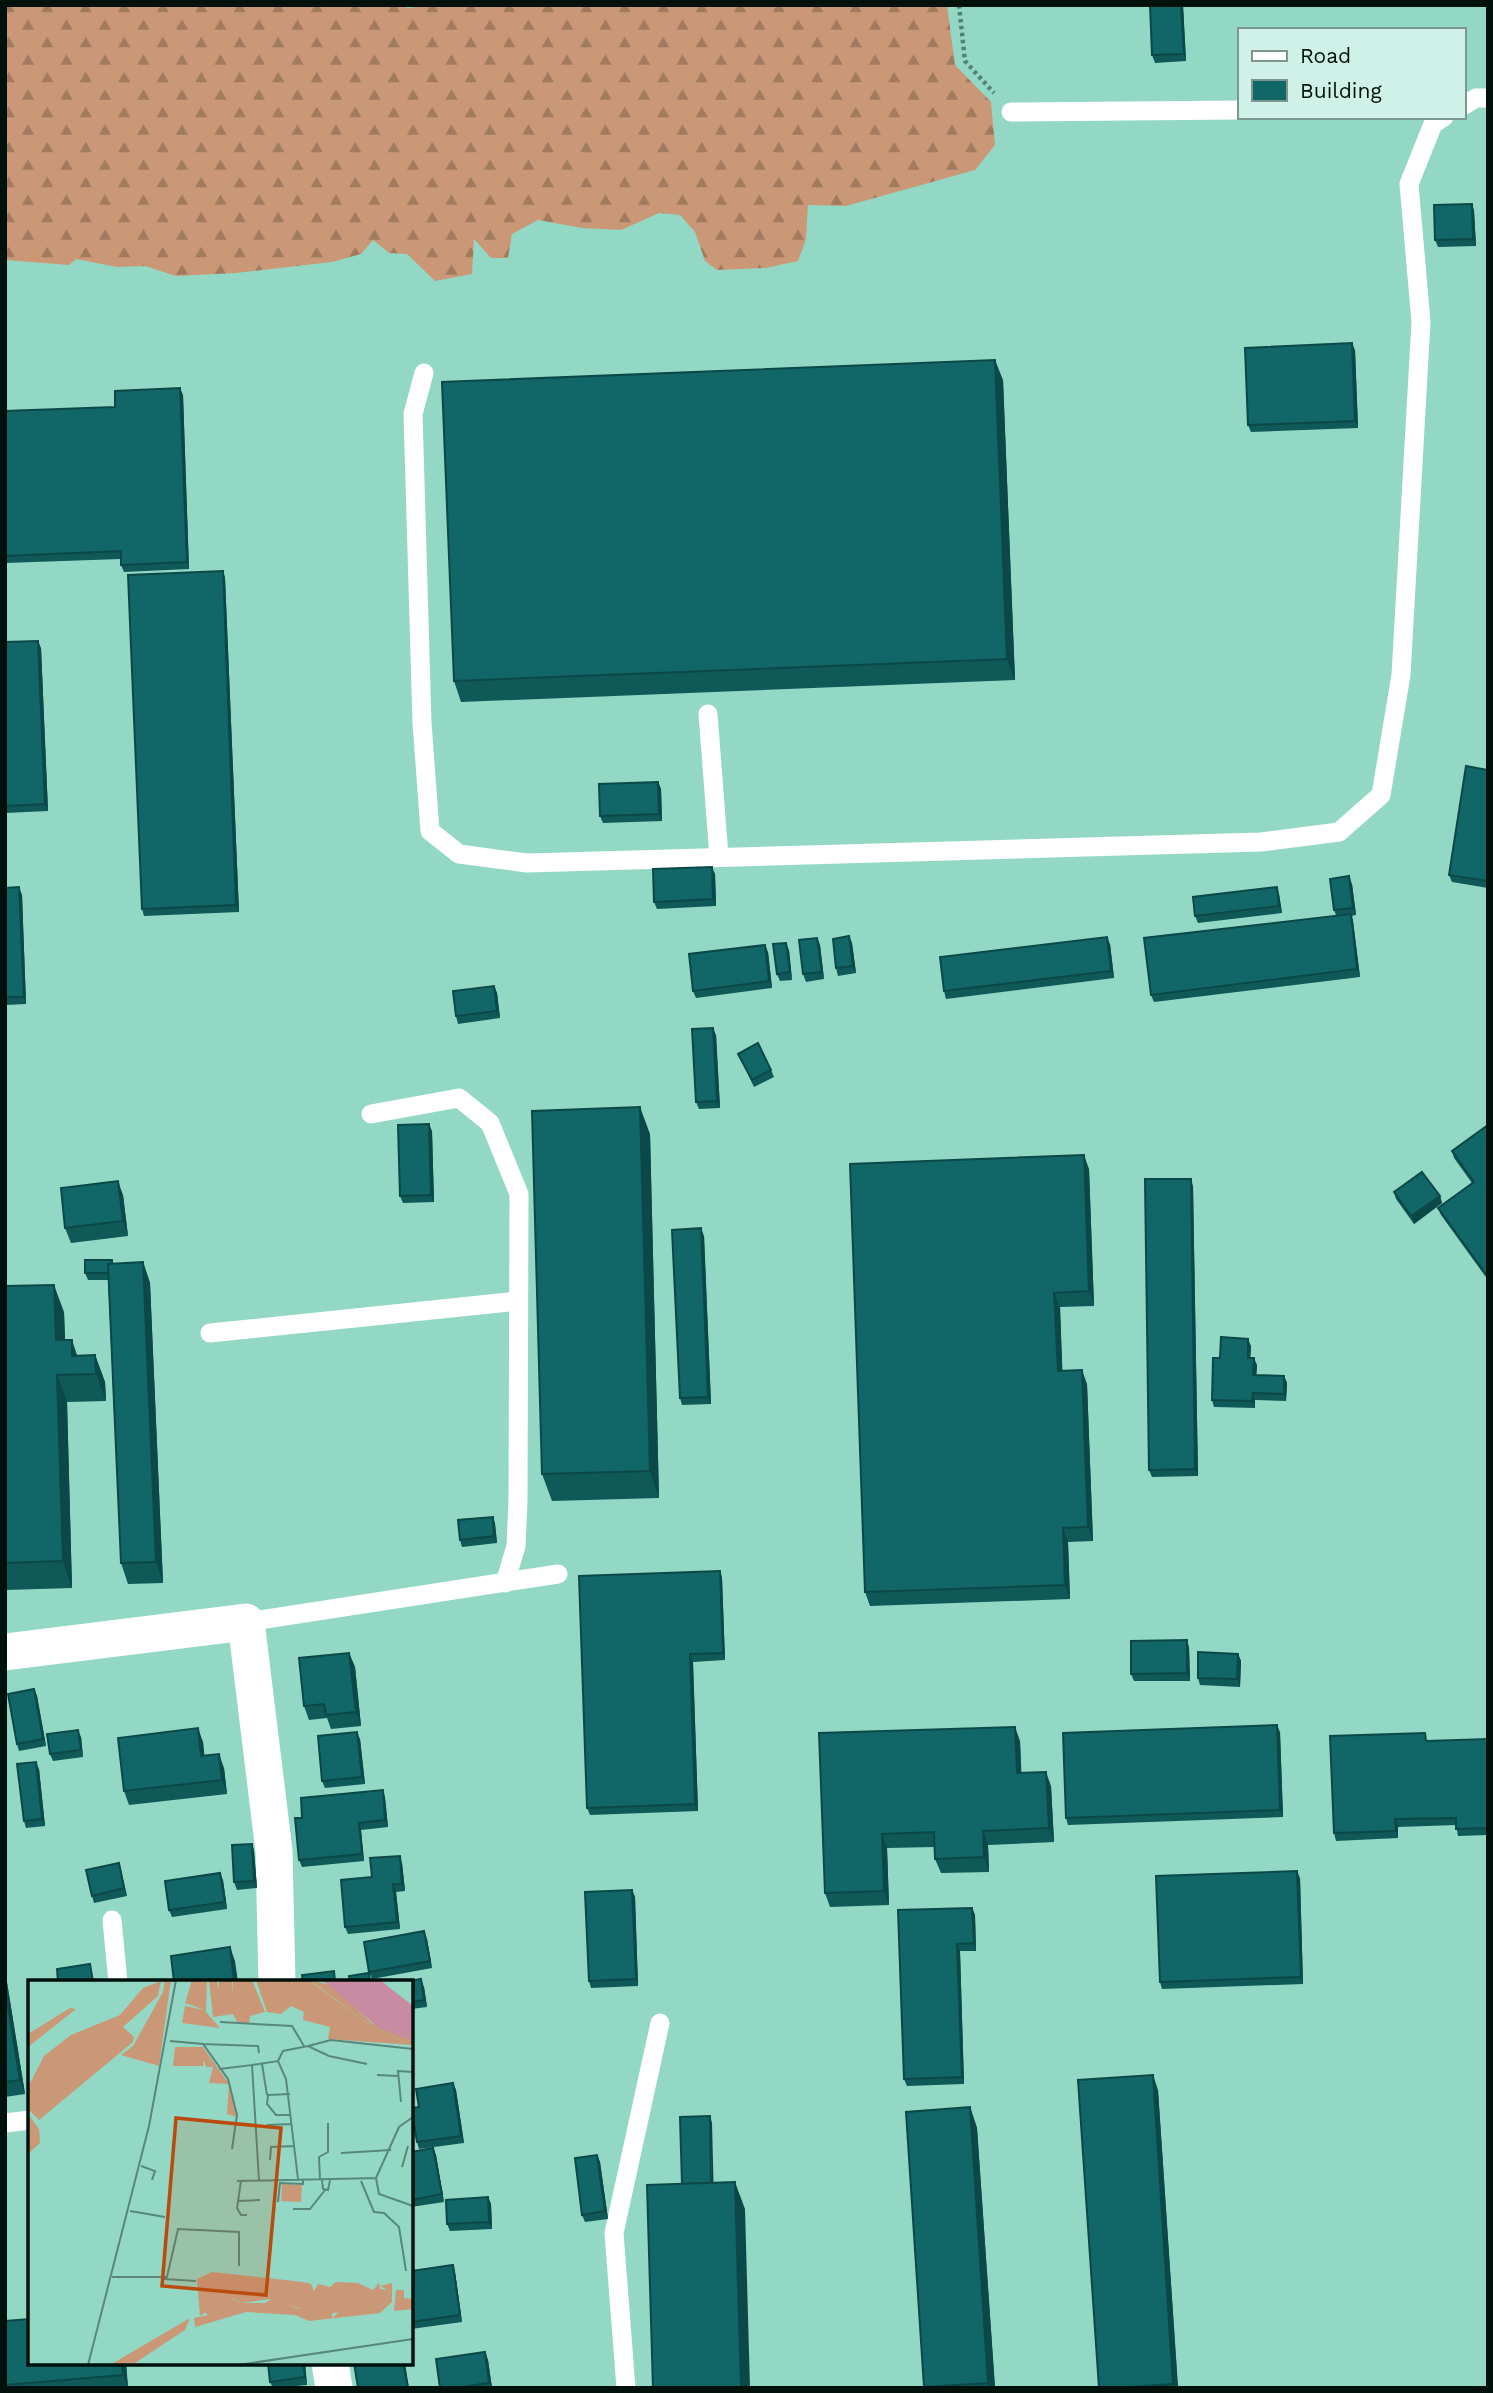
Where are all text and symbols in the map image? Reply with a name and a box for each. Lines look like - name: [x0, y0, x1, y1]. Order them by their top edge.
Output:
- legend: [1238, 28, 1465, 119]
- text: Road: [1300, 43, 1351, 68]
- text: Building: [1300, 78, 1382, 103]
- inset map: [28, 1980, 413, 2365]

